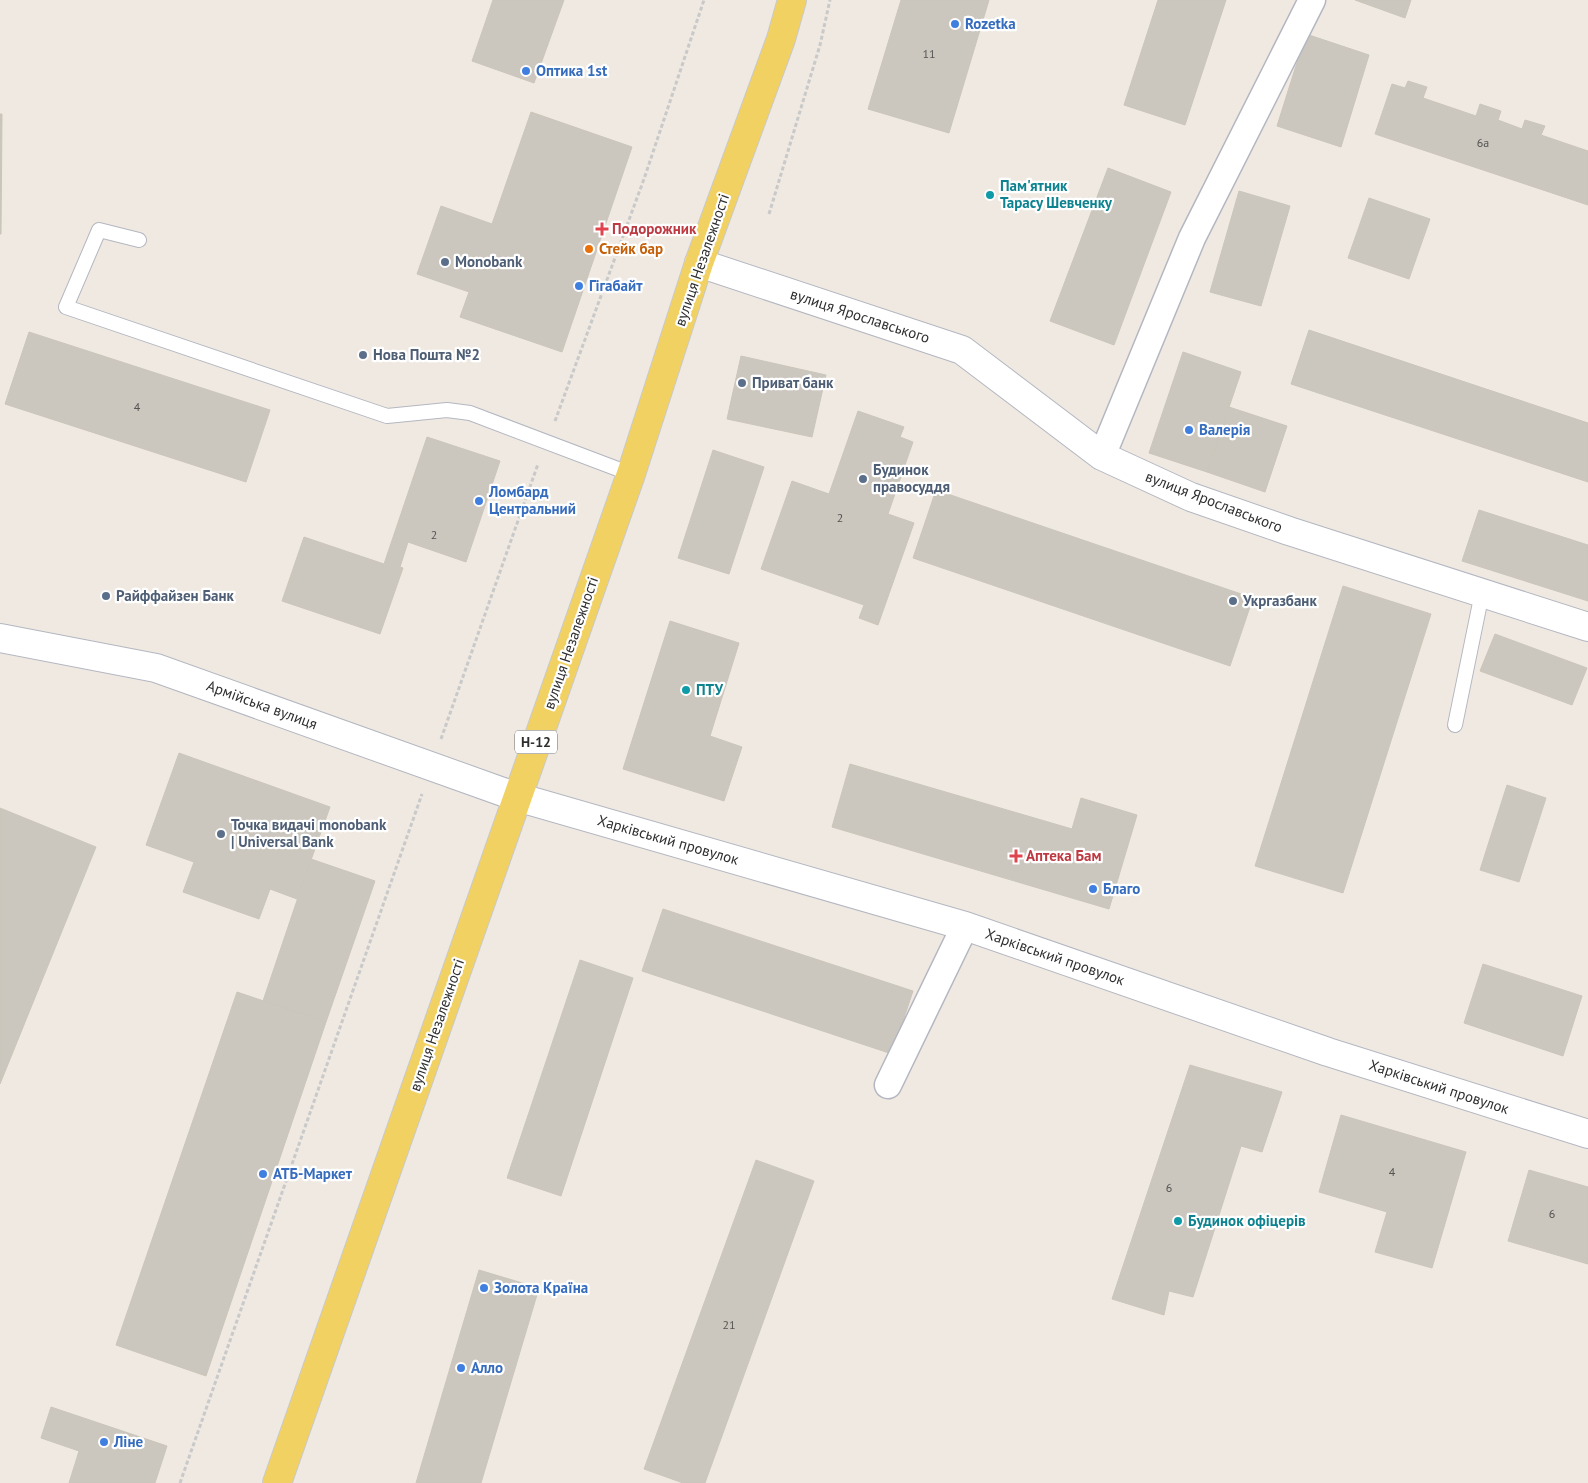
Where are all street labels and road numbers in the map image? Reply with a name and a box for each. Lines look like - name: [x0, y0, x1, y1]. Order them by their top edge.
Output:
- street label: вулиця Незалежності: [670, 191, 733, 329]
- street label: вулиця Ярославського: [788, 284, 932, 347]
- street label: вулиця Ярославського: [1143, 467, 1285, 536]
- street label: вулиця Незалежності: [539, 574, 602, 712]
- street label: Армійська вулиця: [204, 676, 320, 733]
- road number: Н-12: [515, 730, 557, 754]
- street label: Харківський провулок: [595, 810, 742, 869]
- street label: Харківський провулок: [983, 924, 1128, 990]
- street label: вулиця Незалежності: [405, 956, 468, 1094]
- street label: Харківський провулок: [1367, 1055, 1512, 1118]

